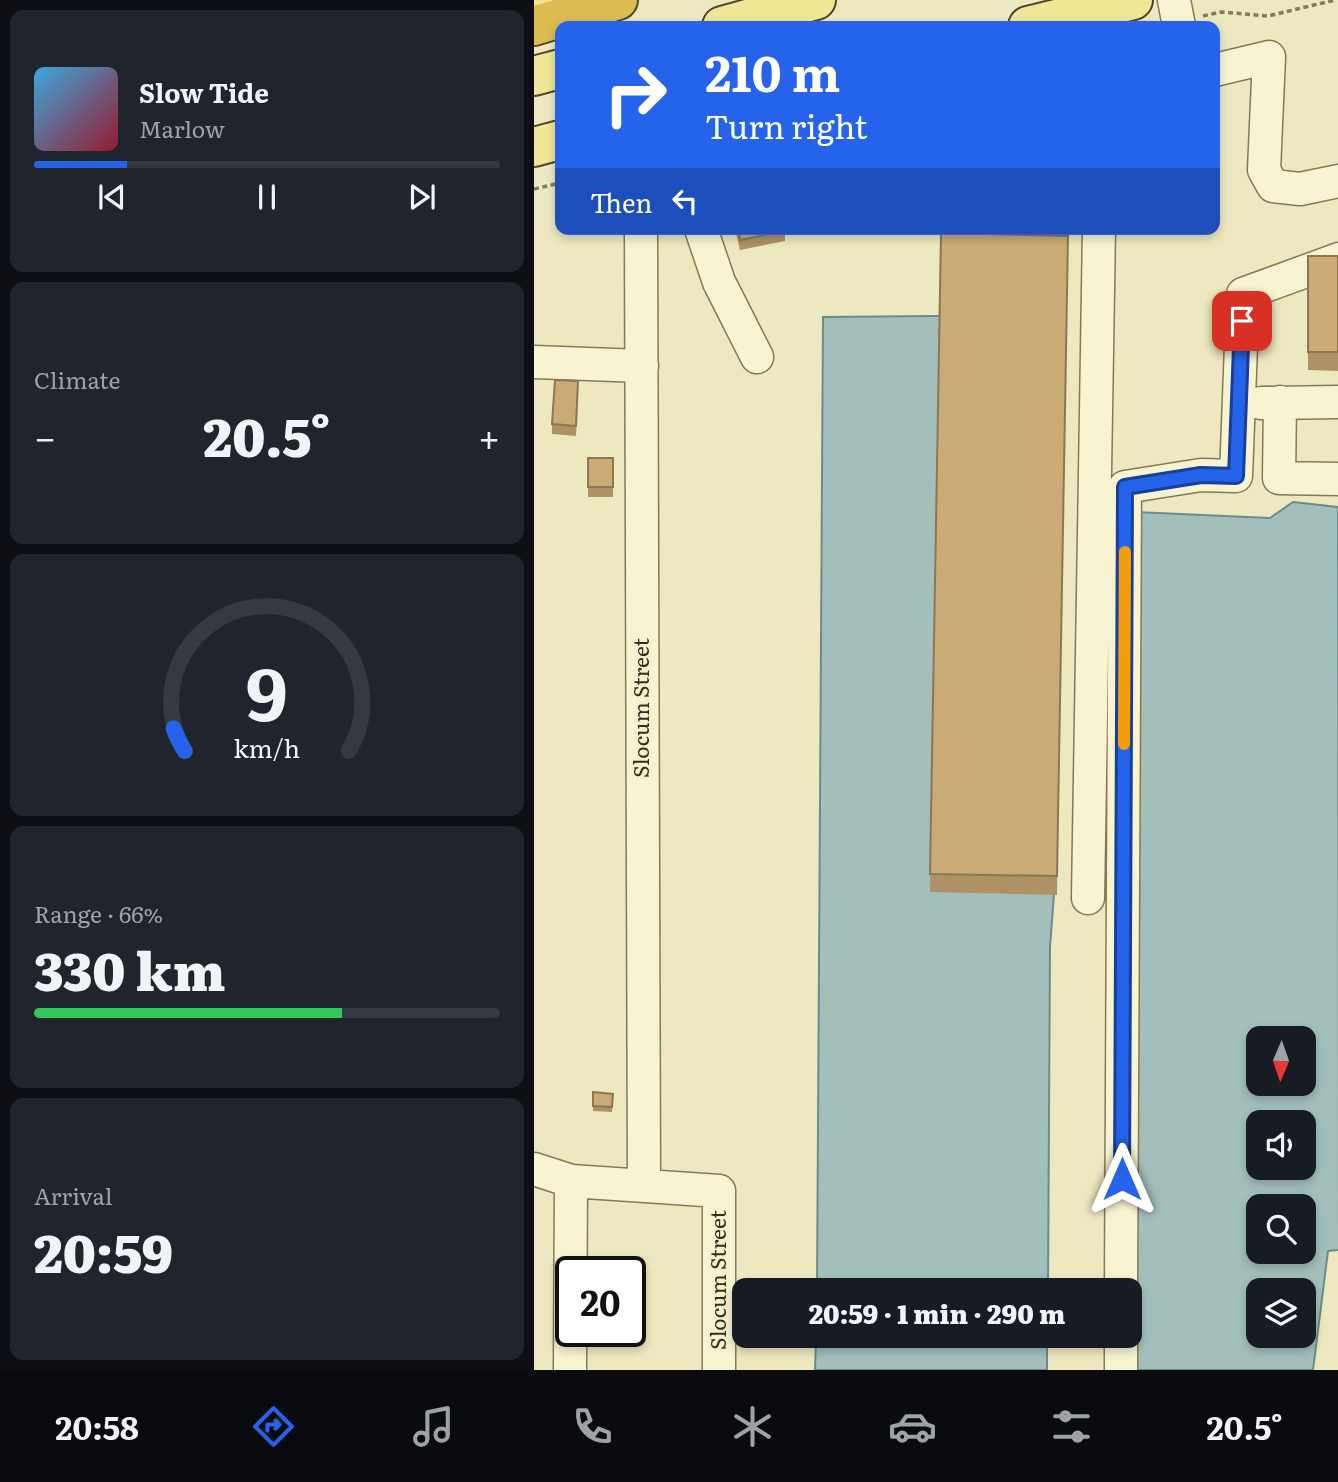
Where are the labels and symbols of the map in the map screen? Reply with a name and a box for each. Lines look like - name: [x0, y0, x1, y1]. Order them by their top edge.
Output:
- pin: [1212, 291, 1272, 351]
- street label: Slocum Street: [624, 637, 655, 778]
- north arrow: [1246, 1026, 1316, 1096]
- position arrow: [1085, 1142, 1159, 1216]
- street label: Slocum Street: [701, 1209, 732, 1350]
- speed limit sign: 20: [555, 1256, 646, 1347]

